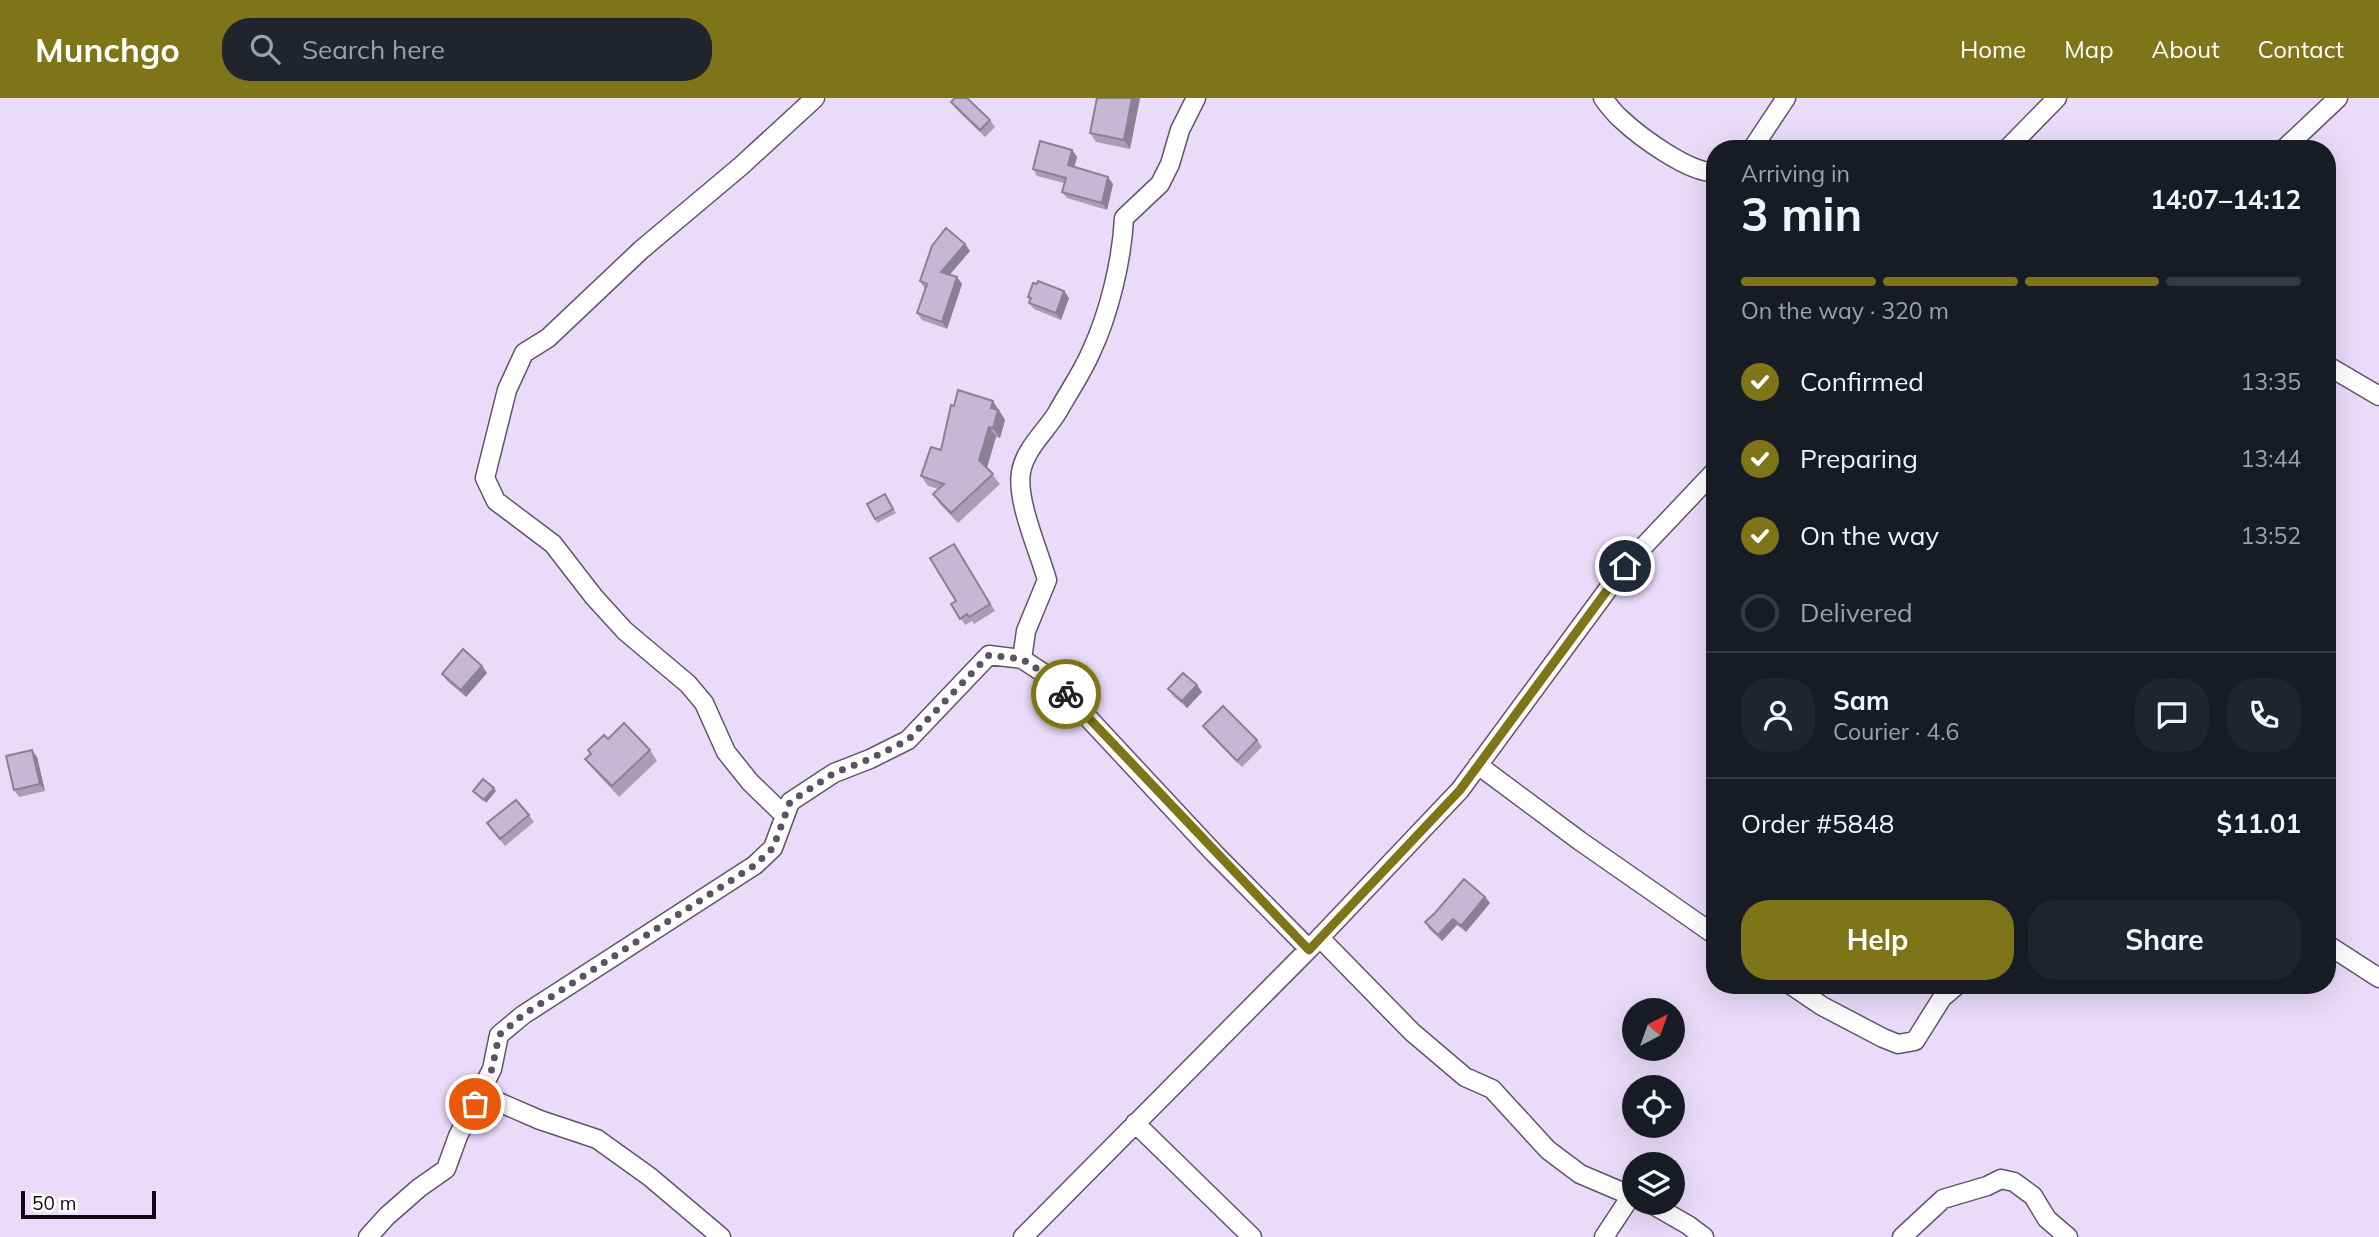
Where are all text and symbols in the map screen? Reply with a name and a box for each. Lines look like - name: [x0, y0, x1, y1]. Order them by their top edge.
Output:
- search box: [222, 18, 712, 81]
- text: Munchgo: [35, 29, 180, 70]
- icon: search: [246, 30, 284, 68]
- text: Search here: [302, 33, 445, 66]
- text: Home: [1960, 34, 2026, 64]
- text: Map: [2064, 34, 2114, 64]
- text: About: [2152, 34, 2220, 64]
- text: Contact: [2258, 34, 2344, 64]
- text: Arriving in: [1741, 159, 1850, 188]
- text: 14:07–14:12: [2150, 183, 2301, 216]
- text: 3 min: [1741, 185, 1862, 243]
- text: On the way · 320 m: [1741, 296, 1949, 325]
- icon: check: [1741, 363, 1779, 401]
- text: Confirmed: [1800, 365, 1924, 398]
- text: 13:35: [2241, 367, 2301, 396]
- icon: check: [1741, 440, 1779, 478]
- text: Preparing: [1800, 442, 1918, 475]
- text: 13:44: [2241, 444, 2301, 473]
- icon: check: [1741, 517, 1779, 555]
- text: On the way: [1800, 519, 1939, 552]
- text: 13:52: [2241, 521, 2301, 550]
- pin: [1595, 536, 1655, 596]
- icon: home: [1606, 547, 1644, 585]
- text: Delivered: [1800, 596, 1913, 629]
- courier: [1031, 659, 1101, 729]
- icon: bike: [1047, 675, 1085, 713]
- button: person: [1741, 678, 1815, 752]
- button: chat: [2135, 678, 2209, 752]
- button: phone: [2227, 678, 2301, 752]
- text: Sam: [1833, 684, 1889, 717]
- text: Courier · 4.6: [1833, 717, 1959, 746]
- text: Order #5848: [1741, 807, 1894, 840]
- text: $11.01: [2217, 807, 2301, 840]
- button: Help: [1741, 900, 2014, 980]
- button: Share: [2028, 900, 2301, 980]
- north arrow: [1622, 998, 1685, 1060]
- map controls: [1622, 998, 1685, 1215]
- pin: [445, 1074, 505, 1134]
- button: locate: [1622, 1075, 1685, 1138]
- icon: bag: [456, 1085, 494, 1123]
- button: layers: [1622, 1152, 1685, 1215]
- scale bar: [21, 1188, 156, 1220]
- text: 50 m: [32, 1191, 76, 1215]

